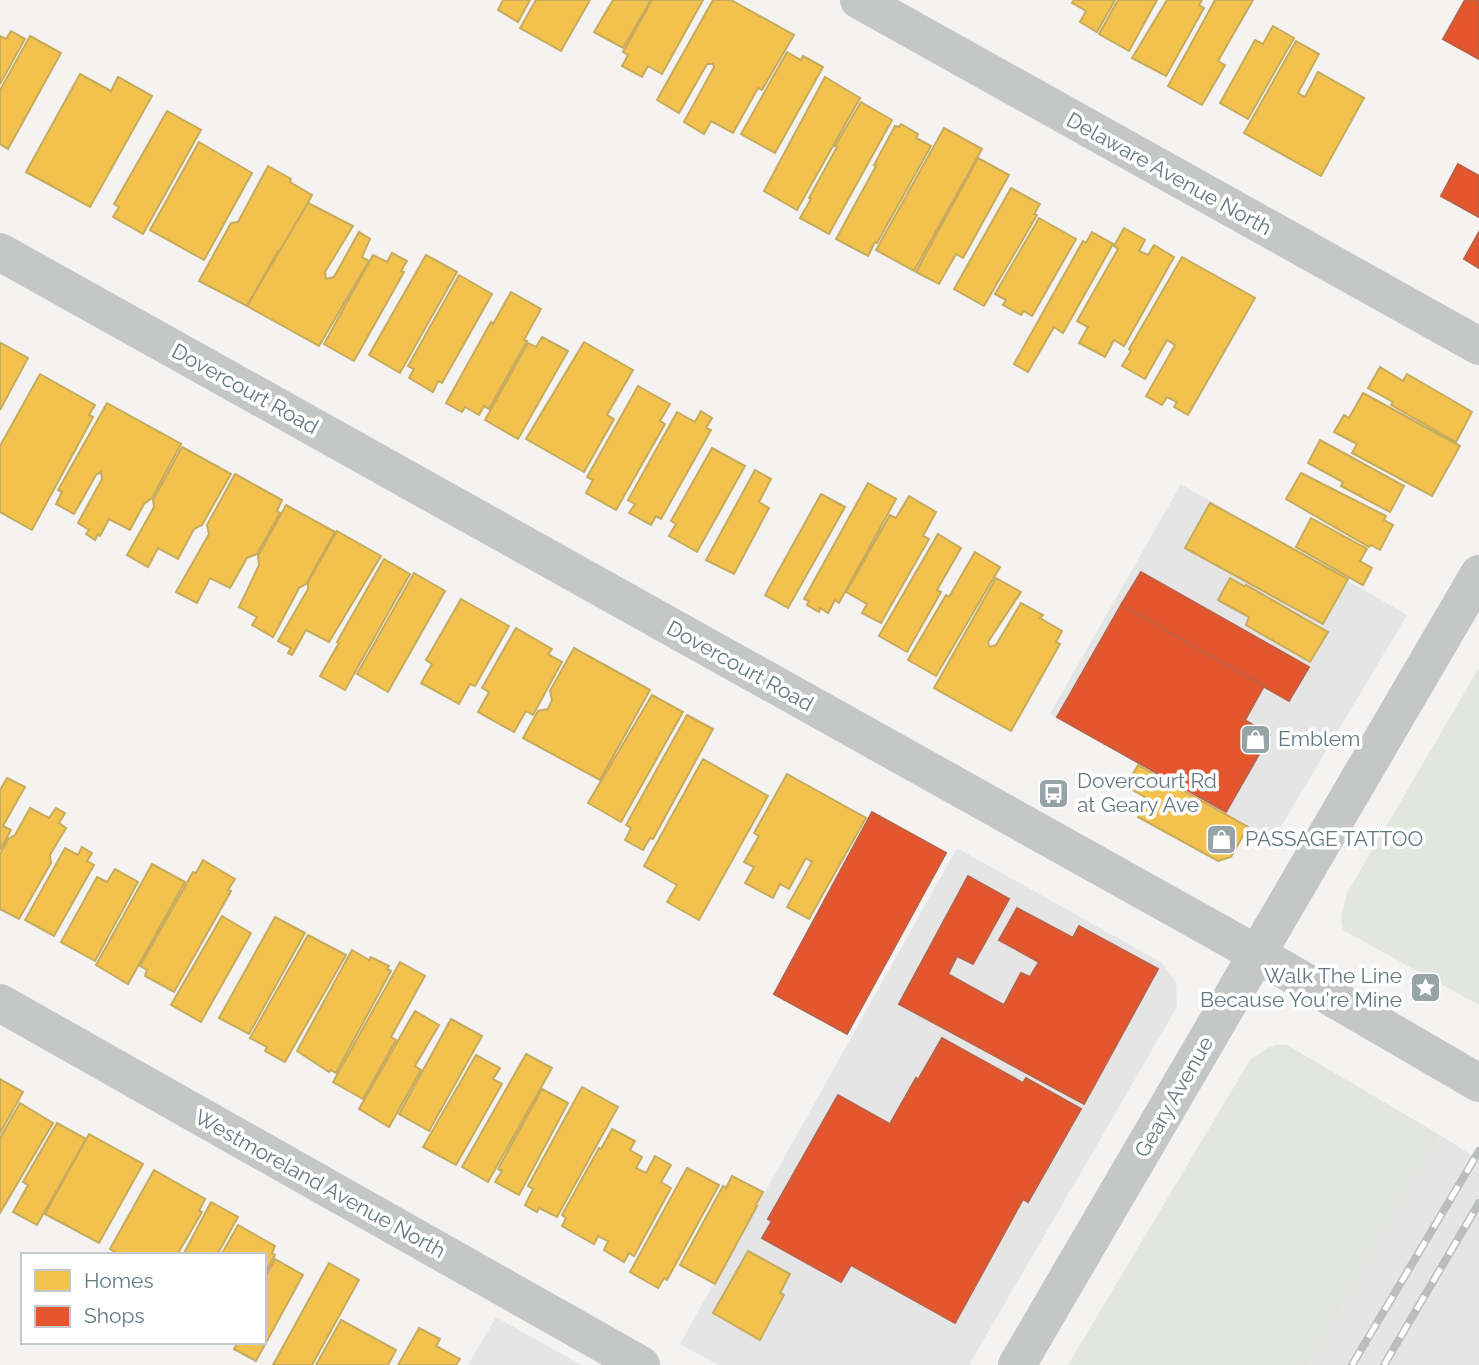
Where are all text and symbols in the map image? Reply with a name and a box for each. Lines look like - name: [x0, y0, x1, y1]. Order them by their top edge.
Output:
- street label: Delaware Avenue North: [1062, 107, 1276, 240]
- street label: Dovercourt Road: [168, 338, 323, 439]
- street label: Dovercourt Road: [663, 615, 818, 716]
- shop icon: Emblem: [1238, 722, 1272, 756]
- place label: Emblem: [1278, 726, 1360, 751]
- place label: Dovercourt Rd at Geary Ave: [1077, 768, 1217, 817]
- bus stop icon: Dovercourt Rd at Geary Ave: [1037, 776, 1071, 810]
- shop icon: PASSAGE TATTOO: [1205, 822, 1239, 856]
- place label: PASSAGE TATTOO: [1245, 826, 1423, 851]
- place label: Walk The Line Because You're Mine: [1200, 963, 1402, 1012]
- place icon: Walk The Line Because You're Mine: [1408, 971, 1442, 1005]
- street label: Geary Avenue: [1129, 1032, 1218, 1162]
- street label: Westmoreland Avenue North: [191, 1104, 450, 1263]
- legend: [21, 1253, 266, 1344]
- text: Homes: [84, 1268, 154, 1293]
- text: Shops: [84, 1303, 145, 1328]

